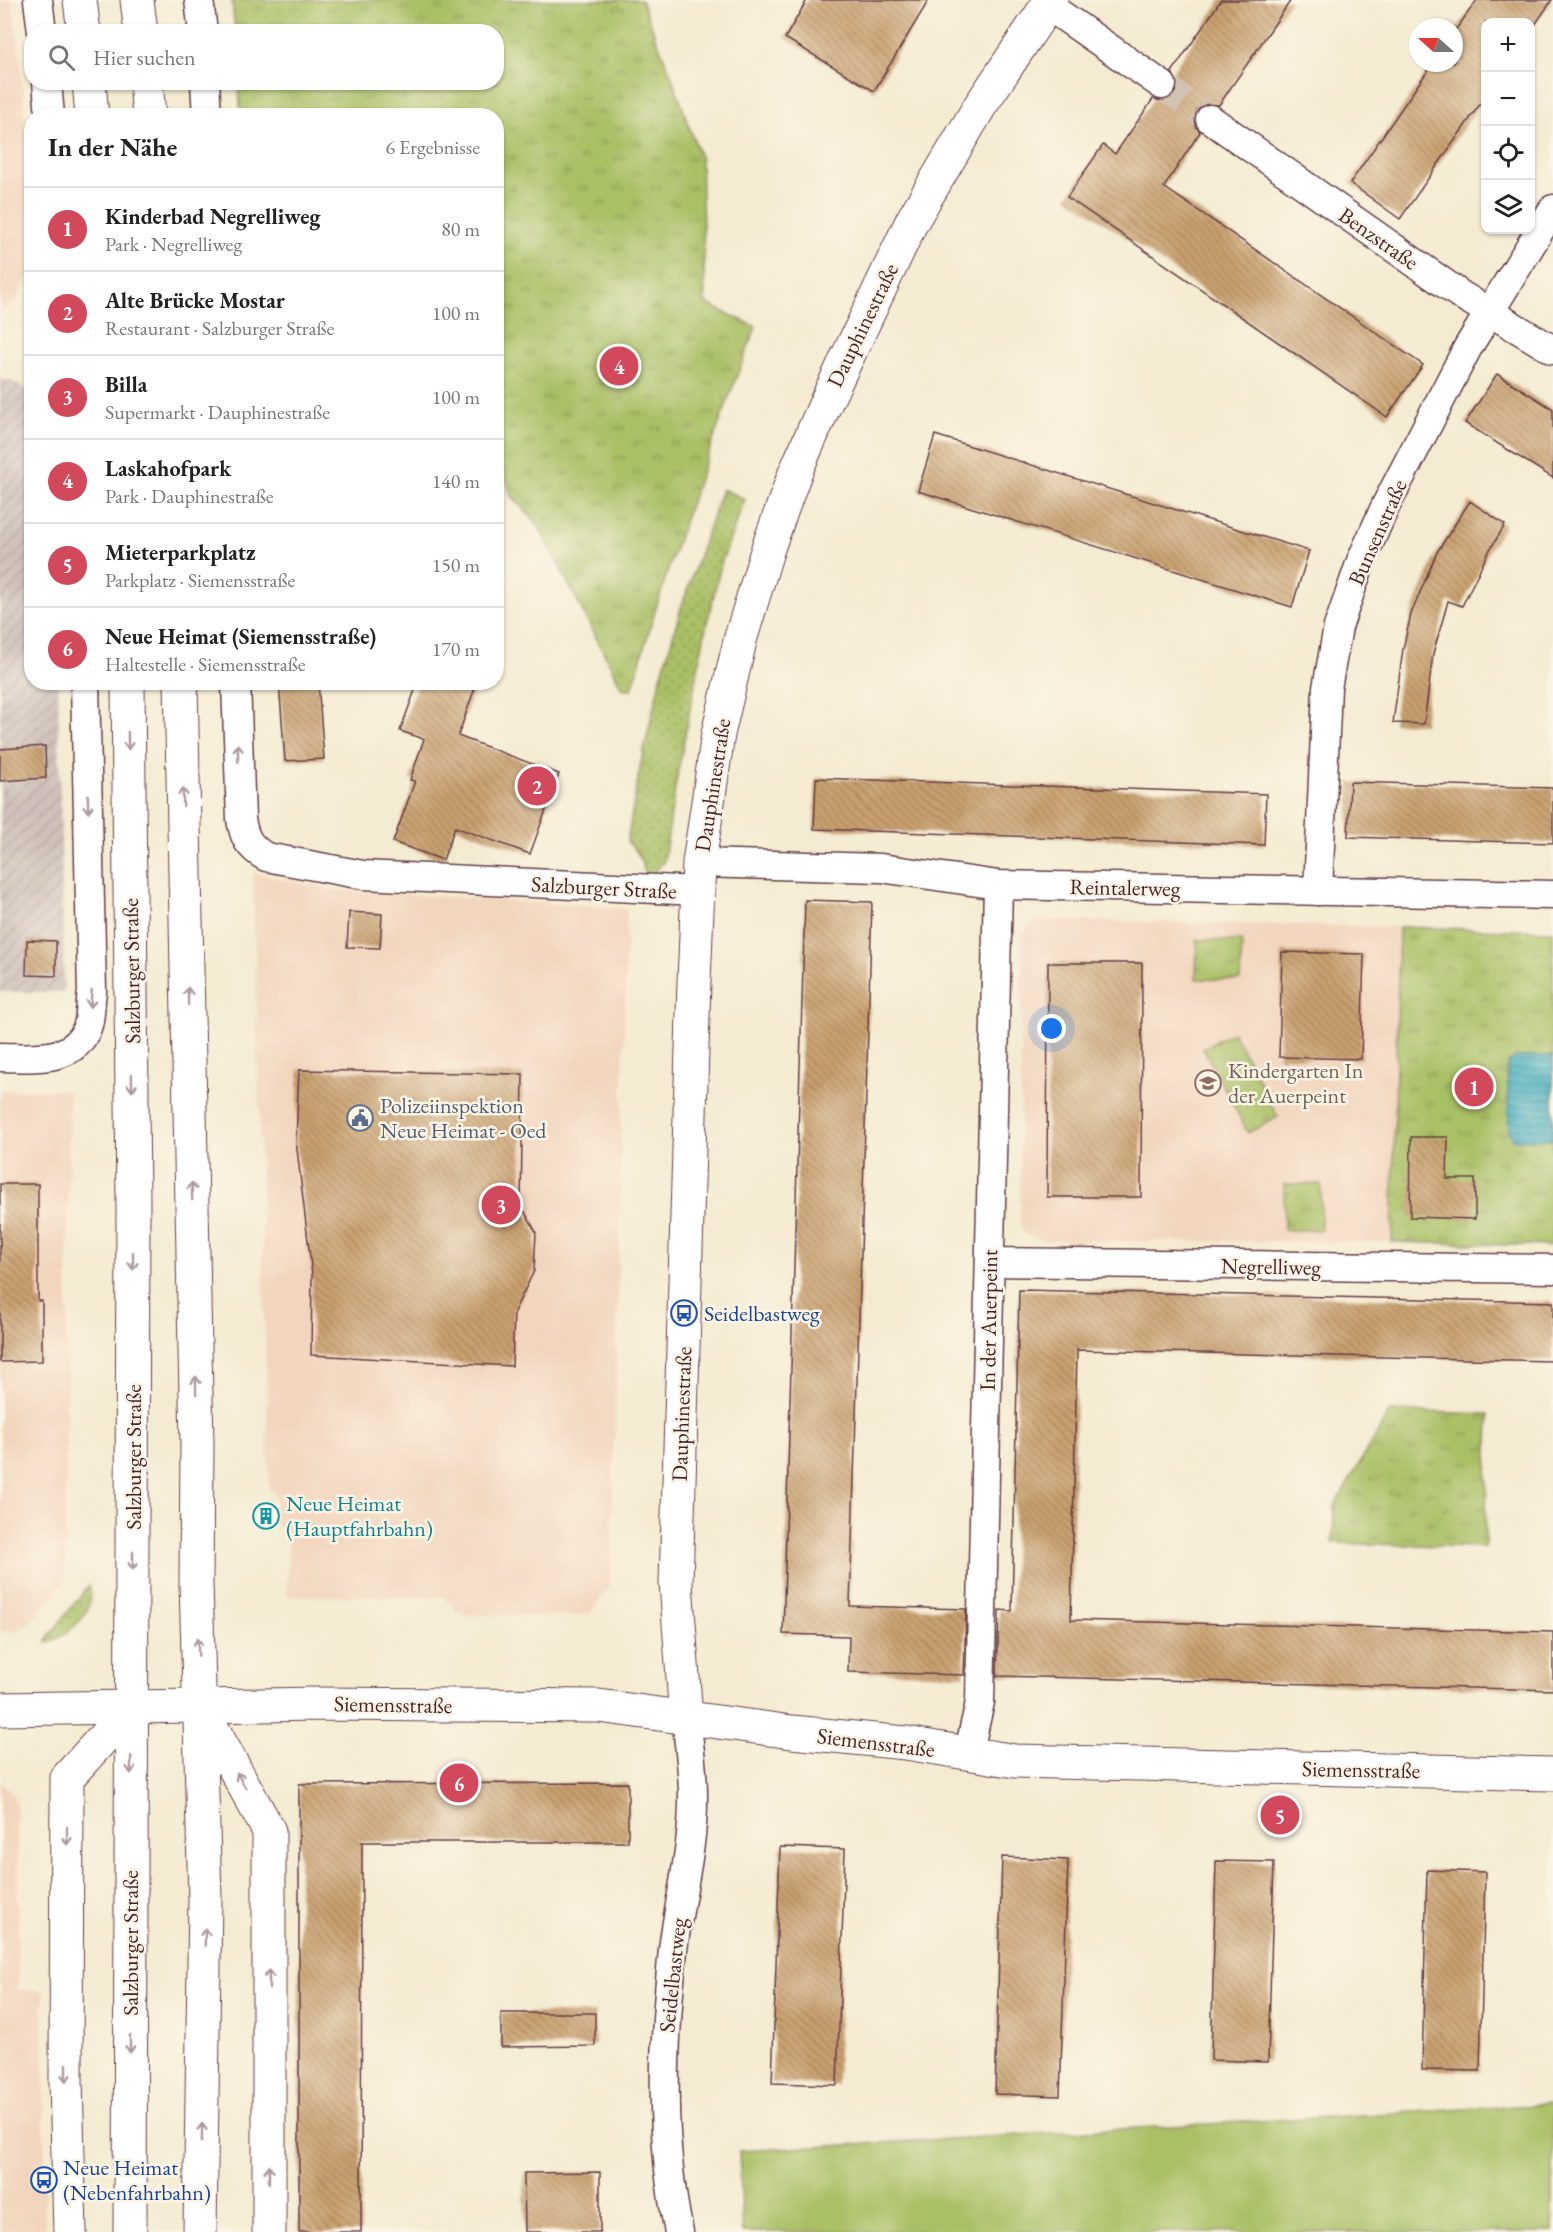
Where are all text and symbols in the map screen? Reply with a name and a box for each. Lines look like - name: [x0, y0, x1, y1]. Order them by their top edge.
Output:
- north arrow: [1409, 18, 1463, 72]
- map controls: [1481, 18, 1535, 234]
- button: +: [1481, 18, 1535, 72]
- search box: [24, 24, 504, 90]
- icon: search: [45, 41, 78, 74]
- text: Hier suchen: [93, 43, 196, 72]
- button: −: [1481, 72, 1535, 126]
- button: locate: [1481, 126, 1535, 180]
- text: In der Nähe: [48, 130, 177, 164]
- text: 6 Ergebnisse: [385, 134, 480, 160]
- button: layers: [1481, 180, 1535, 234]
- street label: Benzstraße: [1333, 200, 1425, 277]
- text: Kinderbad Negrelliweg: [105, 202, 321, 231]
- text: 1: [62, 216, 73, 242]
- text: 80 m: [441, 216, 480, 242]
- text: Park · Negrelliweg: [105, 231, 242, 257]
- street label: Dauphinestraße: [820, 258, 905, 392]
- text: Alte Brücke Mostar: [105, 286, 285, 315]
- text: 2: [62, 300, 73, 326]
- text: 100 m: [432, 300, 480, 326]
- text: Restaurant · Salzburger Straße: [105, 315, 334, 341]
- pin: 4: [600, 344, 638, 388]
- text: Billa: [105, 370, 147, 399]
- text: 3: [62, 384, 73, 410]
- text: 100 m: [432, 384, 480, 410]
- text: Supermarkt · Dauphinestraße: [105, 399, 330, 425]
- text: Laskahofpark: [105, 454, 231, 483]
- text: 4: [62, 468, 73, 494]
- text: 140 m: [432, 468, 480, 494]
- street label: Bunsenstraße: [1341, 474, 1414, 590]
- text: Park · Dauphinestraße: [105, 483, 274, 509]
- text: Mieterparkplatz: [105, 538, 256, 567]
- text: 5: [62, 552, 73, 578]
- text: 150 m: [432, 552, 480, 578]
- text: Parkplatz · Siemensstraße: [105, 567, 295, 593]
- text: Neue Heimat (Siemensstraße): [105, 622, 376, 651]
- text: 6: [62, 636, 73, 662]
- text: 170 m: [432, 636, 480, 662]
- text: Haltestelle · Siemensstraße: [105, 651, 306, 677]
- street label: Dauphinestraße: [688, 716, 737, 854]
- one-way arrow: [122, 730, 134, 750]
- one-way arrow: [233, 743, 244, 763]
- pin: 2: [518, 764, 556, 808]
- one-way arrow: [178, 787, 189, 807]
- one-way arrow: [82, 793, 93, 813]
- street label: Salzburger Straße: [530, 869, 678, 906]
- street label: Reintalerweg: [1069, 872, 1181, 903]
- street label: Salzburger Straße: [116, 897, 147, 1044]
- one-way arrow: [182, 986, 194, 1006]
- one-way arrow: [85, 988, 96, 1008]
- your location: [1037, 1014, 1066, 1043]
- place label: Kindergarten In der Auerpeint: [1228, 1056, 1364, 1110]
- pin: 1: [1454, 1064, 1494, 1110]
- school or university icon: Kindergarten In der Auerpeint: [1193, 1068, 1223, 1098]
- one-way arrow: [126, 1072, 138, 1092]
- place label: Polizeiinspektion Neue Heimat - Oed: [380, 1091, 547, 1145]
- public building icon: Polizeiinspektion Neue Heimat - Oed: [345, 1103, 375, 1133]
- one-way arrow: [186, 1181, 198, 1201]
- pin: 3: [482, 1182, 520, 1228]
- street label: In der Auerpeint: [973, 1249, 1004, 1391]
- one-way arrow: [127, 1250, 139, 1270]
- street label: Negrelliweg: [1221, 1251, 1322, 1282]
- bus stop icon: Seidelbastweg: [669, 1298, 699, 1328]
- place label: Seidelbastweg: [704, 1299, 820, 1328]
- street label: Dauphinestraße: [665, 1346, 698, 1482]
- one-way arrow: [190, 1376, 202, 1396]
- street label: Salzburger Straße: [119, 1384, 148, 1530]
- place label: Neue Heimat (Hauptfahrbahn): [286, 1489, 433, 1543]
- building icon: Neue Heimat (Hauptfahrbahn): [251, 1501, 281, 1531]
- one-way arrow: [127, 1550, 139, 1570]
- one-way arrow: [193, 1638, 204, 1658]
- street label: Siemensstraße: [334, 1689, 453, 1720]
- street label: Siemensstraße: [815, 1721, 937, 1764]
- street label: Siemensstraße: [1302, 1754, 1421, 1785]
- one-way arrow: [125, 1755, 137, 1775]
- pin: 6: [440, 1760, 478, 1806]
- one-way arrow: [235, 1772, 247, 1789]
- pin: 5: [1260, 1792, 1300, 1838]
- one-way arrow: [61, 1826, 73, 1846]
- street label: Salzburger Straße: [116, 1870, 145, 2016]
- street label: Seidelbastweg: [652, 1916, 693, 2034]
- one-way arrow: [199, 1927, 211, 1947]
- one-way arrow: [263, 1969, 275, 1989]
- one-way arrow: [124, 2034, 136, 2054]
- one-way arrow: [60, 2063, 72, 2083]
- one-way arrow: [196, 2122, 208, 2142]
- place label: Neue Heimat (Nebenfahrbahn): [63, 2153, 211, 2207]
- one-way arrow: [263, 2164, 275, 2184]
- bus stop icon: Neue Heimat (Nebenfahrbahn): [29, 2165, 59, 2195]

